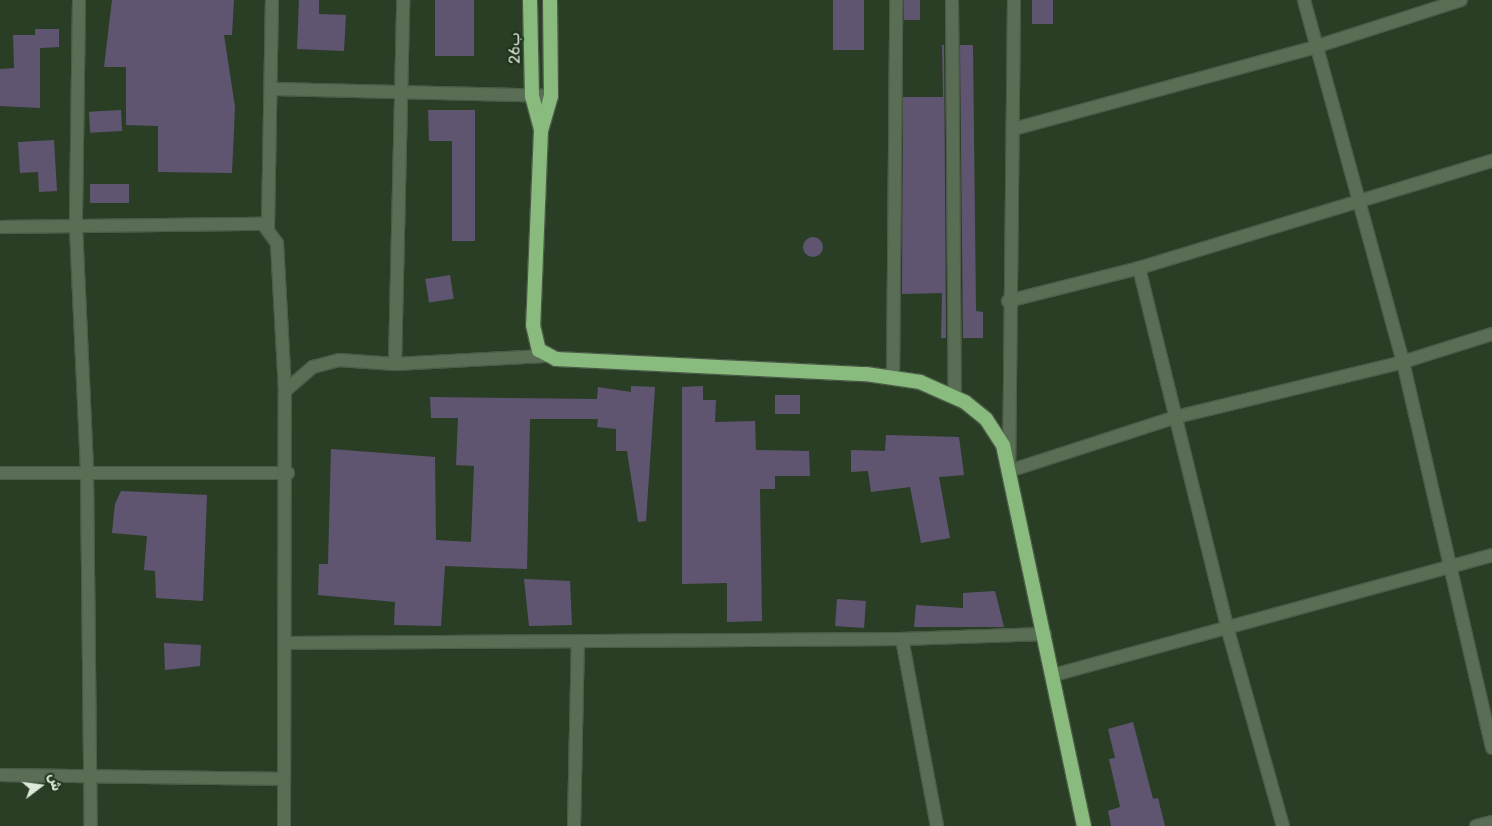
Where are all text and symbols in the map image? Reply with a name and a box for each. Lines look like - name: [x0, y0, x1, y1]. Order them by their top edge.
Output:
- street label: 26ب: [506, 32, 524, 64]
- north arrow: [15, 761, 65, 811]
- text: ش: [44, 771, 65, 793]

